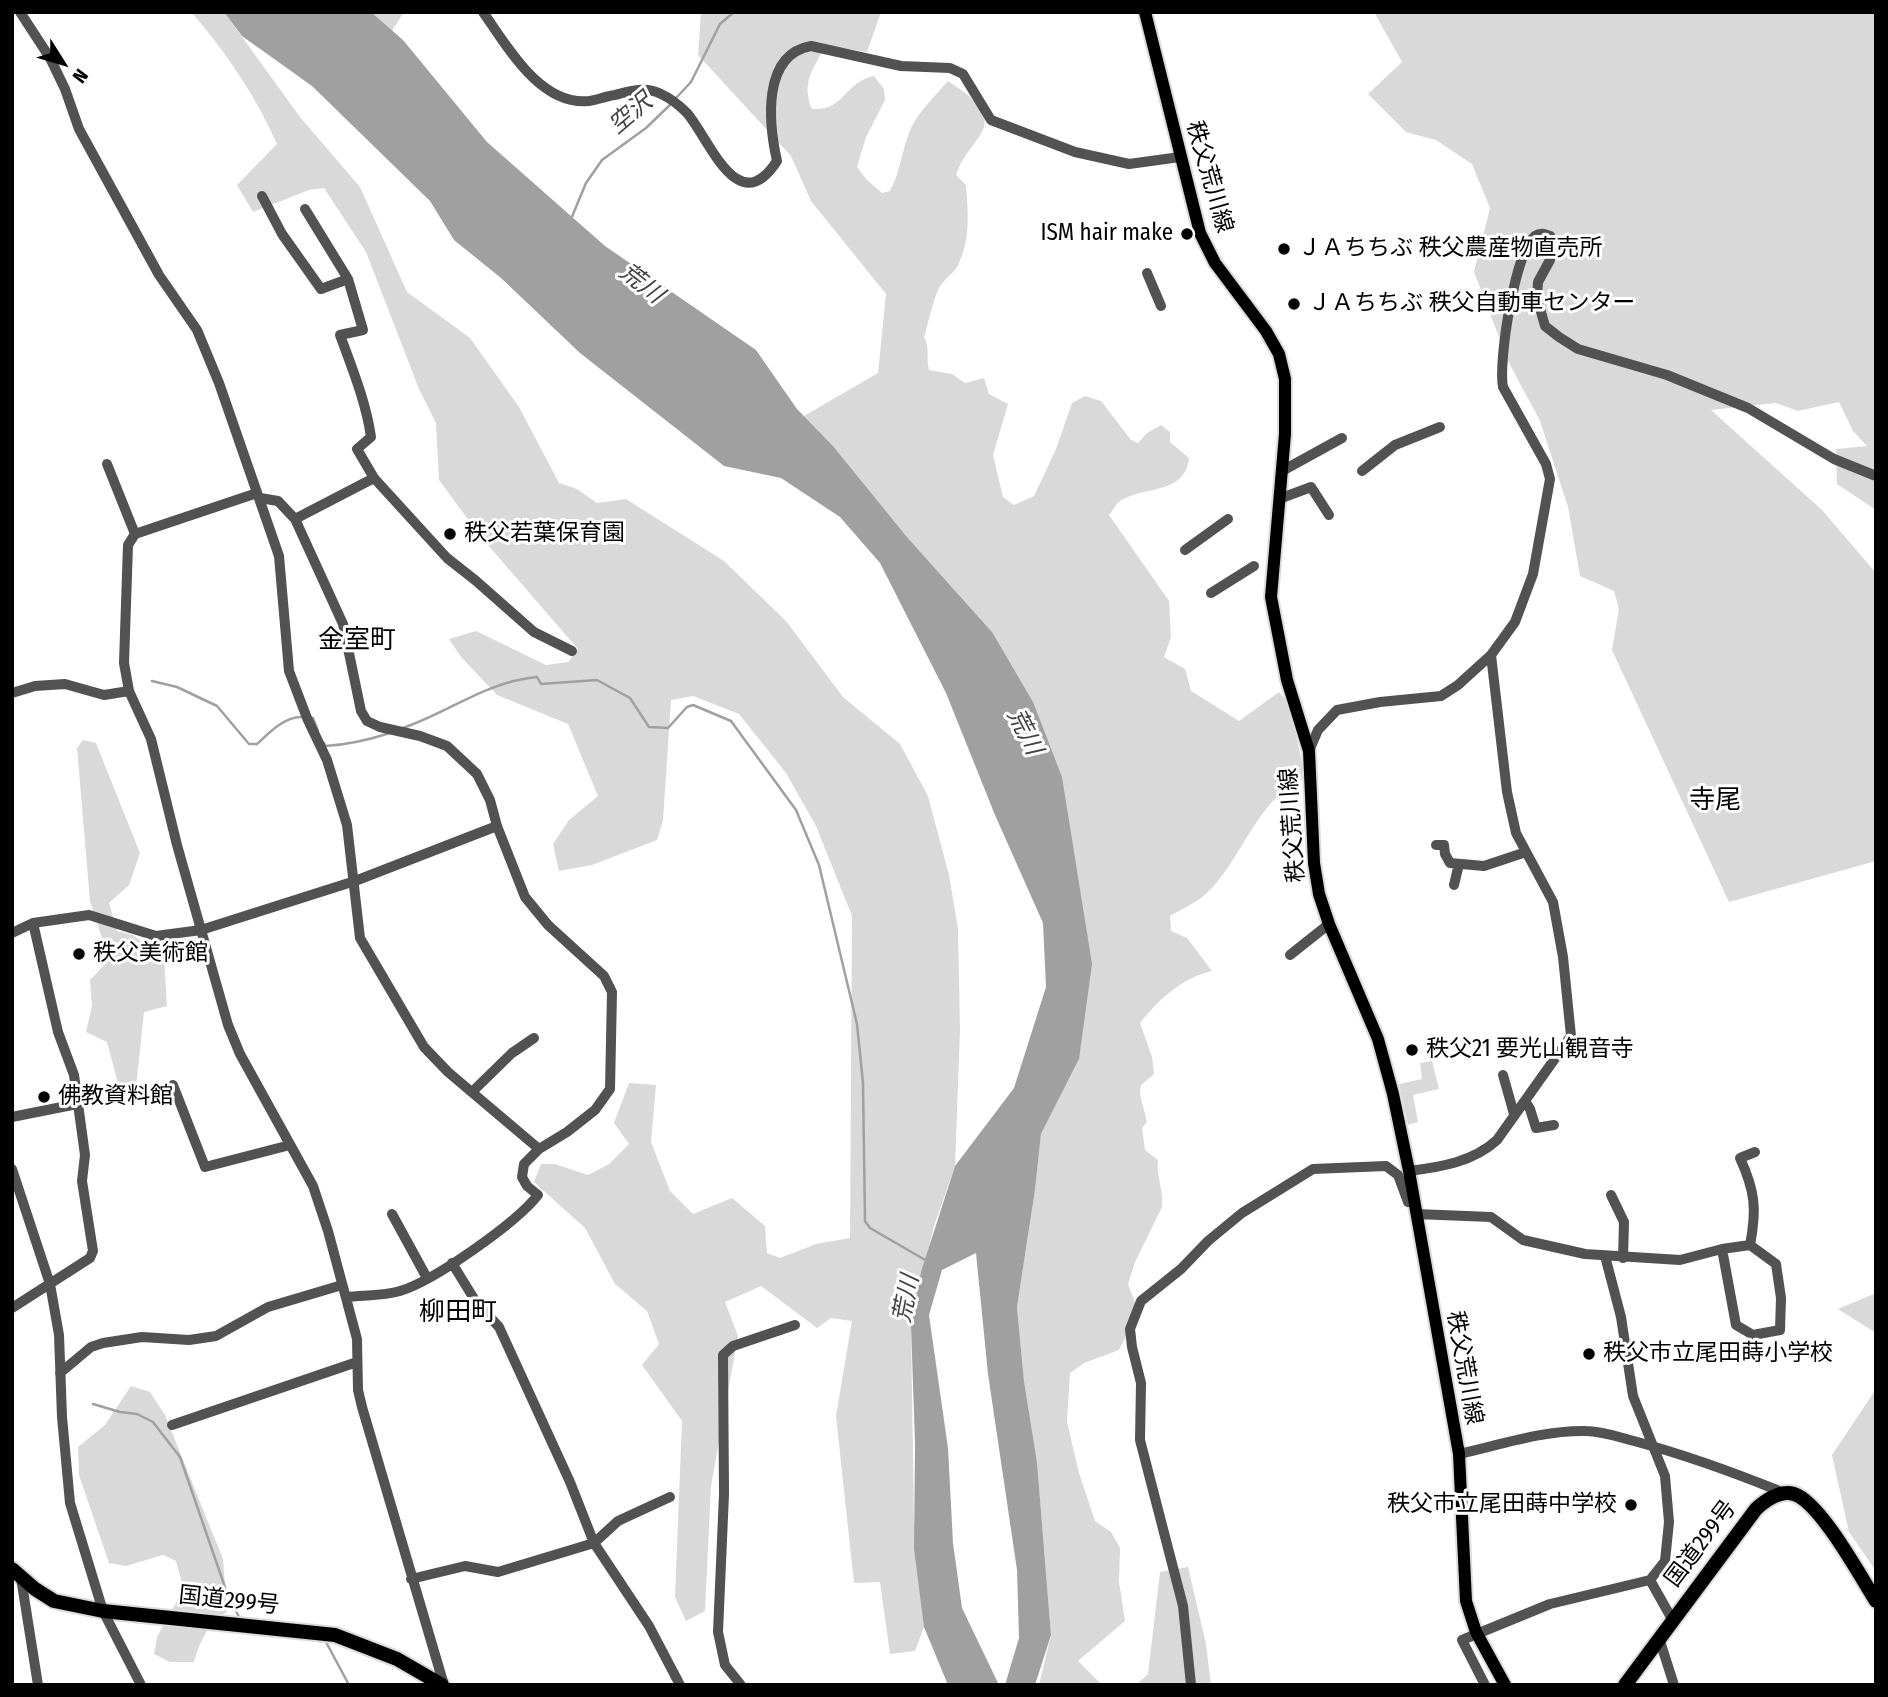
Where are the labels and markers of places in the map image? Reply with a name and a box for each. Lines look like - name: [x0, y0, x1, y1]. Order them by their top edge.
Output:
- place label: ISM hair make: [1041, 220, 1173, 248]
- marker: ISM hair make: [1179, 226, 1195, 242]
- place label: ＪＡちちぶ 秩父農産物直売所: [1298, 235, 1602, 263]
- marker: ＪＡちちぶ 秩父農産物直売所: [1276, 241, 1292, 257]
- place label: ＪＡちちぶ 秩父自動車センター: [1308, 290, 1635, 318]
- marker: ＪＡちちぶ 秩父自動車センター: [1286, 296, 1302, 312]
- place label: 秩父若葉保育園: [464, 520, 625, 548]
- marker: 秩父若葉保育園: [442, 526, 458, 542]
- place label: 秩父美術館: [93, 940, 208, 968]
- marker: 秩父美術館: [71, 946, 87, 962]
- place label: 秩父21 要光山観音寺: [1426, 1036, 1634, 1064]
- marker: 秩父21 要光山観音寺: [1404, 1042, 1420, 1058]
- place label: 佛教資料館: [58, 1083, 173, 1111]
- marker: 佛教資料館: [36, 1089, 52, 1105]
- place label: 秩父市立尾田蒔小学校: [1603, 1340, 1833, 1368]
- marker: 秩父市立尾田蒔小学校: [1581, 1346, 1597, 1362]
- place label: 秩父市立尾田蒔中学校: [1387, 1491, 1617, 1519]
- marker: 秩父市立尾田蒔中学校: [1623, 1497, 1639, 1513]

